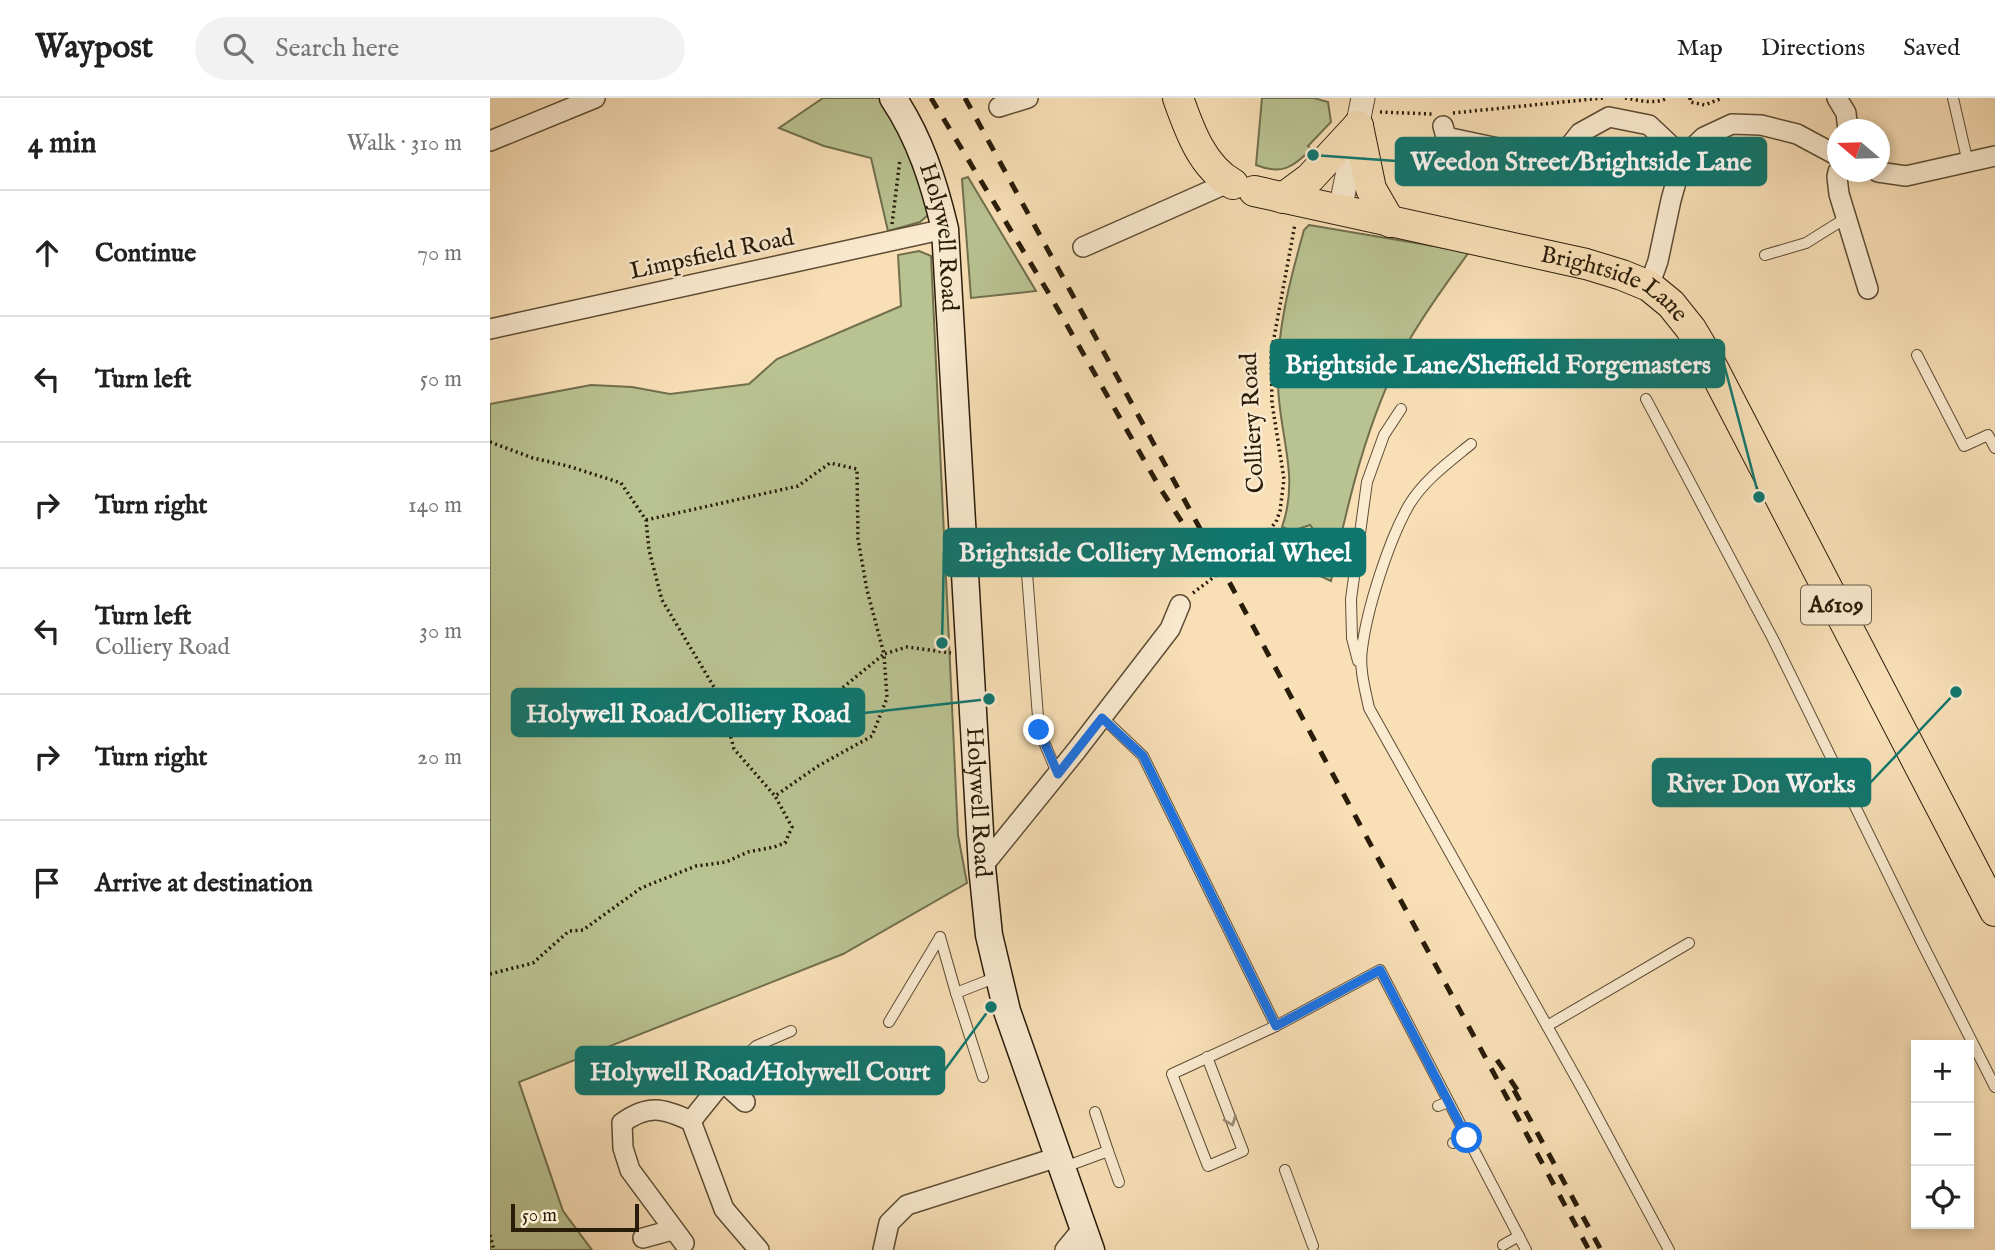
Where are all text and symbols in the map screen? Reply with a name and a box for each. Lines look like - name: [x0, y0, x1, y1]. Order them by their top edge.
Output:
- search box: [195, 17, 685, 80]
- text: Waypost: [35, 27, 153, 69]
- icon: search: [219, 29, 257, 67]
- text: Search here: [275, 32, 399, 65]
- text: Map: [1677, 33, 1723, 64]
- text: Directions: [1761, 33, 1865, 64]
- text: Saved: [1903, 33, 1960, 64]
- north arrow: [1827, 119, 1890, 182]
- text: 4 min: [28, 125, 96, 163]
- text: Walk · 310 m: [347, 129, 462, 158]
- callout: Weedon Street/Brightside Lane: [1396, 138, 1766, 185]
- text: Weedon Street/Brightside Lane: [1409, 146, 1752, 179]
- street label: Holywell Road: [911, 159, 965, 313]
- street label: Limpsfield Road: [627, 222, 797, 288]
- icon: ahead: [28, 234, 66, 272]
- text: Continue: [95, 237, 196, 270]
- text: 70 m: [417, 239, 462, 268]
- street label: Brightside Lane: [1538, 239, 1695, 328]
- callout: Brightside Lane/Sheffield Forgemasters: [1271, 340, 1724, 387]
- text: Brightside Lane/Sheffield Forgemasters: [1285, 349, 1711, 382]
- street label: Colliery Road: [1234, 352, 1272, 494]
- icon: left: [28, 360, 66, 398]
- text: Turn left: [95, 363, 192, 396]
- text: 50 m: [420, 365, 462, 394]
- icon: right: [28, 486, 66, 524]
- text: Turn right: [95, 489, 208, 522]
- text: 140 m: [408, 491, 462, 520]
- callout: Brightside Colliery Memorial Wheel: [944, 529, 1365, 576]
- text: Brightside Colliery Memorial Wheel: [959, 537, 1352, 570]
- road number: A6109: [1801, 586, 1871, 624]
- text: Turn left: [95, 600, 192, 633]
- icon: left: [28, 612, 66, 650]
- text: 30 m: [419, 617, 462, 646]
- text: Colliery Road: [95, 633, 230, 662]
- callout: Holywell Road/Colliery Road: [512, 689, 864, 736]
- text: Holywell Road/Colliery Road: [526, 698, 851, 731]
- route end: [1023, 714, 1054, 745]
- street label: Holywell Road: [958, 726, 999, 879]
- icon: right: [28, 738, 66, 776]
- text: Turn right: [95, 741, 208, 774]
- text: 20 m: [417, 743, 462, 772]
- callout: River Don Works: [1653, 759, 1870, 806]
- text: River Don Works: [1666, 768, 1856, 801]
- icon: arrive: [28, 864, 66, 902]
- text: Arrive at destination: [95, 867, 313, 900]
- map controls: [1911, 1040, 1974, 1229]
- button: +: [1911, 1040, 1974, 1103]
- callout: Holywell Road/Holywell Court: [576, 1047, 944, 1094]
- text: Holywell Road/Holywell Court: [590, 1056, 930, 1089]
- button: −: [1911, 1103, 1974, 1166]
- one-way arrow: [1223, 1114, 1237, 1126]
- route start: [1451, 1122, 1482, 1153]
- button: locate: [1911, 1166, 1974, 1229]
- scale bar: [511, 1201, 639, 1233]
- text: 50 m: [522, 1204, 557, 1228]

